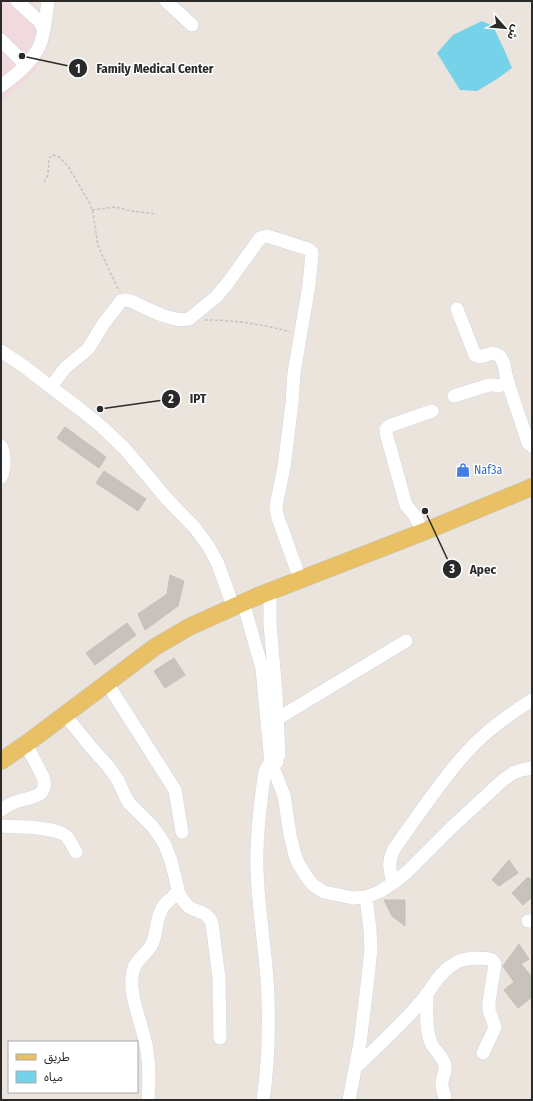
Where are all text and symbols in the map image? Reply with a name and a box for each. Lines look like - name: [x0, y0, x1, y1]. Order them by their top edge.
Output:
- north arrow: [485, 8, 525, 48]
- text: ش: [504, 23, 523, 42]
- callout: Family Medical Center: [68, 56, 221, 81]
- text: Family Medical Center: [96, 61, 214, 76]
- text: 1: [75, 62, 81, 76]
- callout: IPT: [161, 386, 214, 411]
- text: IPT: [190, 391, 207, 406]
- text: 2: [167, 392, 174, 406]
- shop icon: Naf3a: [455, 462, 471, 478]
- place label: Naf3a: [474, 463, 503, 477]
- callout: Apec: [442, 557, 504, 582]
- text: 3: [448, 562, 455, 576]
- text: Apec: [469, 562, 497, 577]
- legend: [8, 1041, 138, 1093]
- text: طريق: [44, 1050, 70, 1065]
- text: مياه: [44, 1070, 63, 1084]

